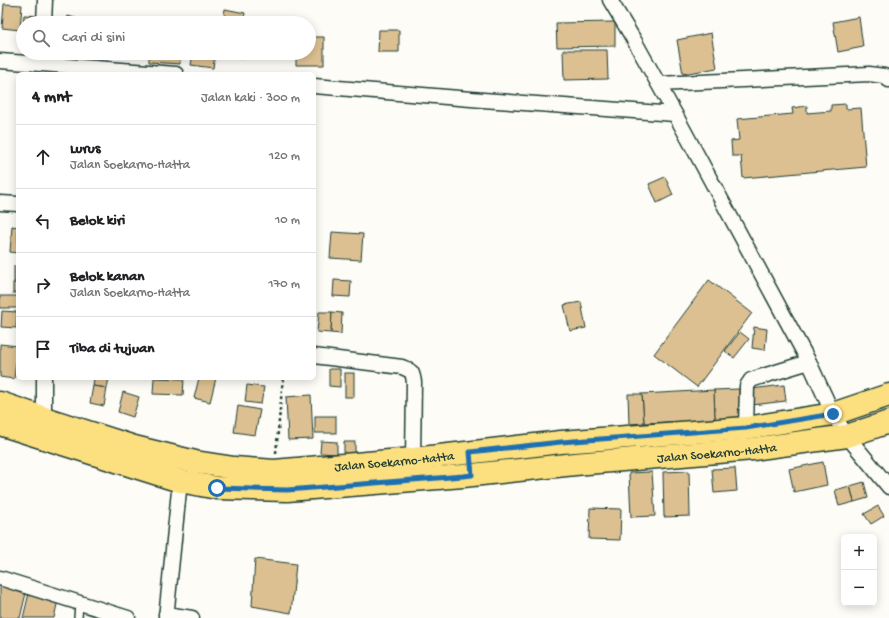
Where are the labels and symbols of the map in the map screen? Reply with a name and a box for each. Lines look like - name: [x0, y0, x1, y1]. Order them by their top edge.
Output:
- route end: [824, 405, 842, 423]
- street label: Jalan Soekarno-Hatta: [657, 441, 779, 467]
- street label: Jalan Soekarno-Hatta: [334, 449, 456, 476]
- route start: [208, 479, 226, 497]

